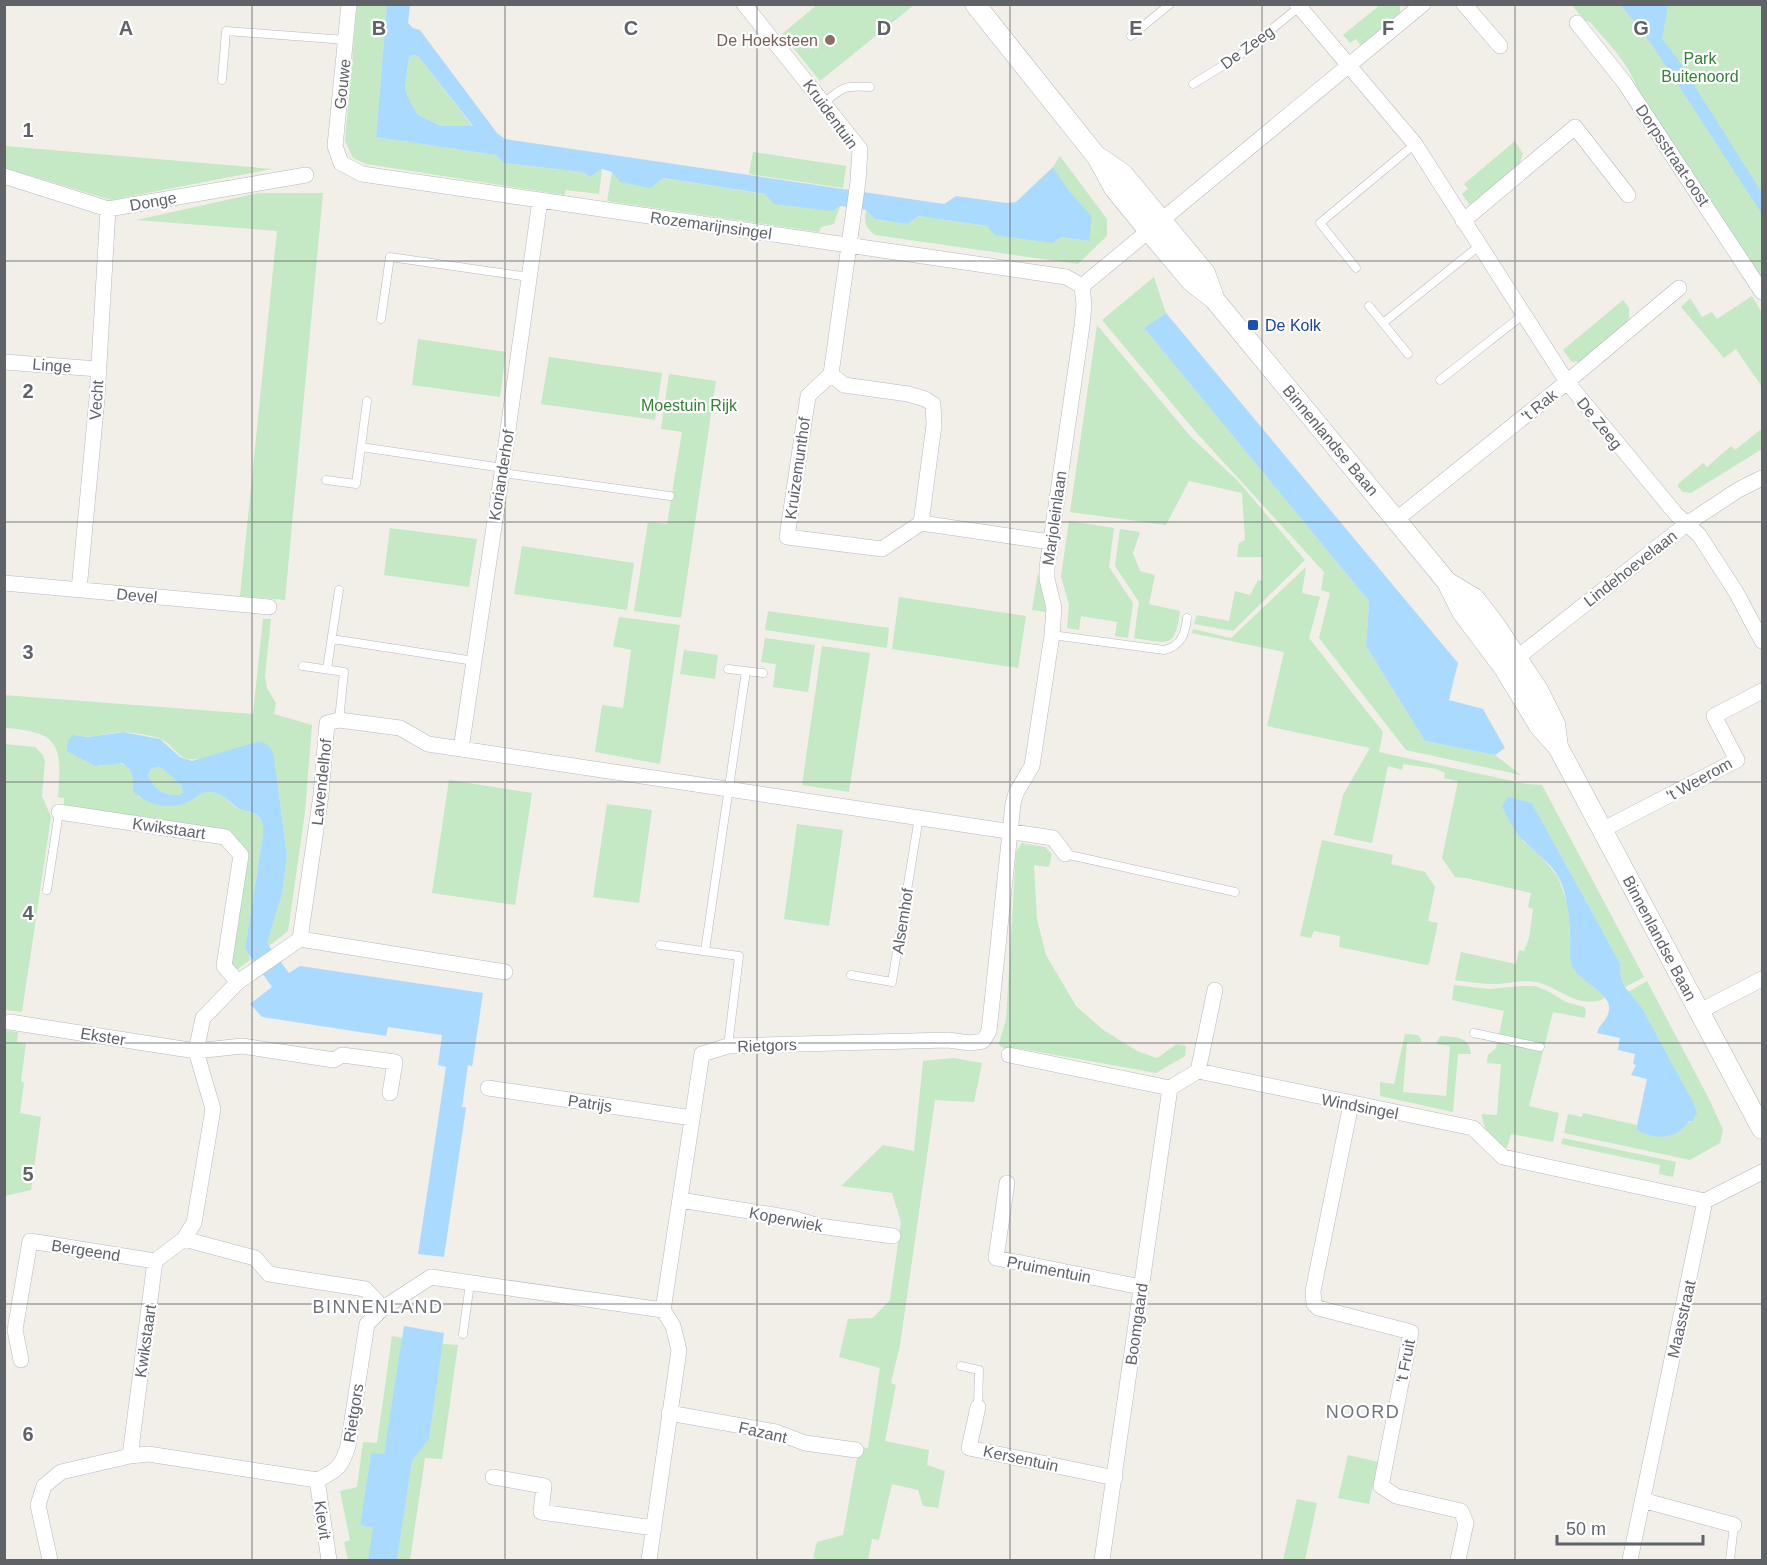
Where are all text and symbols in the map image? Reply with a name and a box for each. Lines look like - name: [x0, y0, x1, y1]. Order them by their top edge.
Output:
- text: A: [119, 17, 133, 39]
- text: B: [372, 17, 386, 39]
- text: C: [624, 17, 638, 39]
- text: D: [877, 17, 891, 39]
- text: E: [1129, 17, 1143, 39]
- text: F: [1382, 17, 1394, 39]
- text: G: [1633, 17, 1649, 39]
- street label: De Zeeg: [1217, 22, 1277, 72]
- place label: De Hoeksteen: [717, 32, 818, 49]
- marker: De Hoeksteen: [823, 33, 837, 47]
- park label: Park Buitenoord: [1661, 50, 1739, 85]
- street label: Gouwe: [331, 58, 354, 110]
- street label: Kruidentuin: [800, 77, 861, 152]
- street label: Dorpsstraat-oost: [1632, 102, 1713, 210]
- text: 1: [22, 119, 34, 141]
- street label: Donge: [128, 189, 178, 214]
- street label: Rozemarijnsingel: [649, 209, 773, 242]
- place label: De Kolk: [1265, 317, 1322, 334]
- marker: De Kolk: [1246, 318, 1260, 332]
- street label: Linge: [32, 356, 72, 375]
- street label: Vecht: [87, 379, 106, 421]
- text: 2: [22, 380, 34, 402]
- street label: Binnenlandse Baan: [1280, 382, 1382, 499]
- street label: 't Rak: [1518, 385, 1561, 425]
- street label: De Zeeg: [1574, 394, 1626, 453]
- park label: Moestuin Rijk: [641, 397, 738, 414]
- street label: Kruizemunthof: [782, 415, 813, 520]
- street label: Korianderhof: [486, 428, 517, 522]
- street label: Marjoleinlaan: [1039, 470, 1070, 566]
- street label: Lindehoevelaan: [1581, 527, 1680, 610]
- street label: Devel: [116, 585, 158, 606]
- text: 3: [22, 641, 34, 663]
- street label: Lavendelhof: [308, 737, 335, 826]
- street label: 't Weerom: [1664, 755, 1735, 804]
- street label: Kwikstaart: [131, 815, 207, 842]
- street label: Binnenlandse Baan: [1619, 873, 1700, 1003]
- street label: Alsemhof: [889, 886, 916, 955]
- text: 4: [22, 902, 34, 924]
- street label: Ekster: [79, 1025, 127, 1049]
- street label: Rietgors: [737, 1036, 797, 1055]
- street label: Windsingel: [1320, 1091, 1400, 1122]
- street label: Patrijs: [567, 1092, 613, 1115]
- text: 5: [22, 1163, 34, 1185]
- street label: Koperwiek: [748, 1204, 825, 1235]
- street label: Bergeend: [50, 1237, 122, 1264]
- street label: Pruimentuin: [1005, 1253, 1092, 1286]
- street label: Maasstraat: [1664, 1278, 1699, 1360]
- street label: Boomgaard: [1122, 1282, 1151, 1366]
- district label: BINNENLAND: [312, 1297, 444, 1317]
- street label: Kwikstaart: [132, 1303, 159, 1379]
- street label: 't Fruit: [1393, 1337, 1418, 1384]
- street label: Rietgors: [340, 1382, 367, 1444]
- district label: NOORD: [1326, 1402, 1400, 1422]
- street label: Fazant: [737, 1419, 789, 1446]
- text: 6: [22, 1423, 34, 1445]
- street label: Kersentuin: [982, 1442, 1060, 1475]
- street label: Kievit: [311, 1500, 334, 1541]
- scale bar: [1557, 1508, 1702, 1546]
- text: 50 m: [1566, 1519, 1606, 1539]

